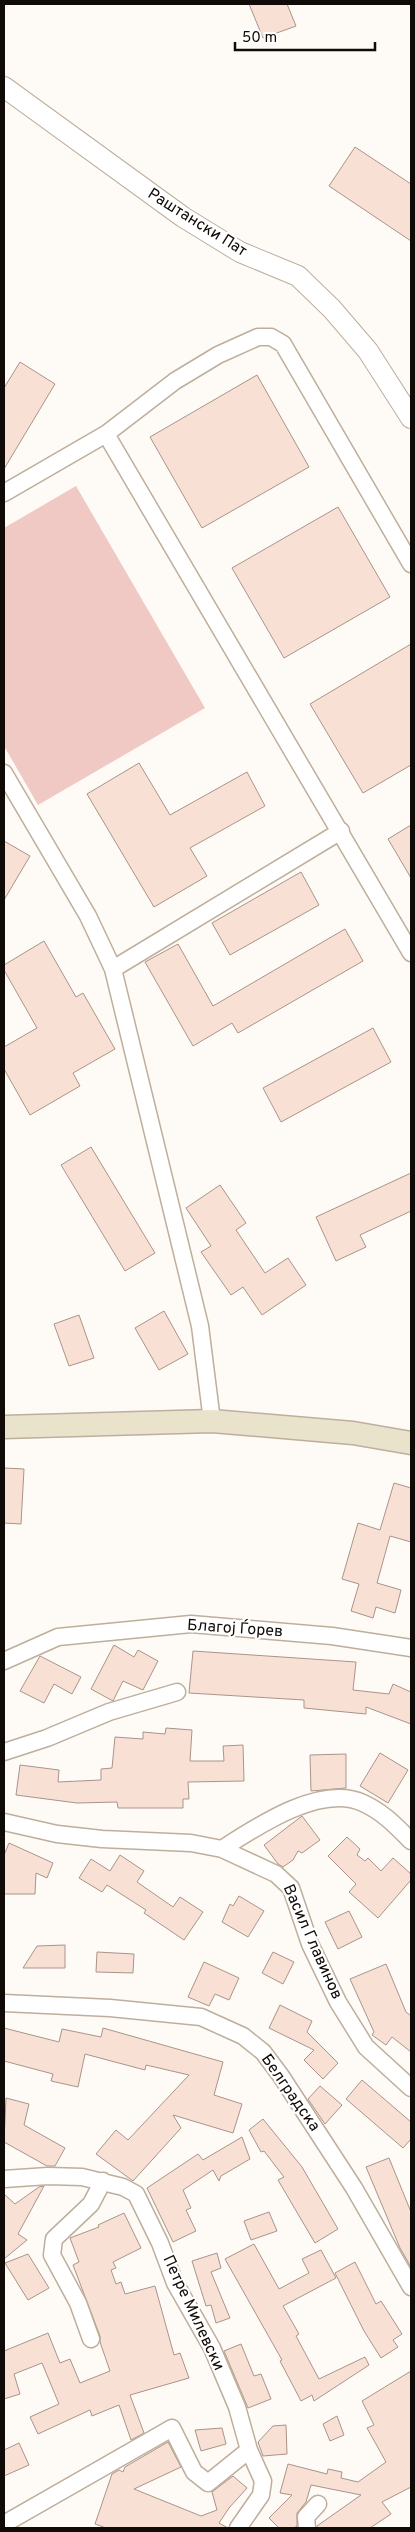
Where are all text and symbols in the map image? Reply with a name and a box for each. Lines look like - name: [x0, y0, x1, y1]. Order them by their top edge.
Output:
- scale bar: [235, 20, 375, 52]
- text: 50 m: [242, 29, 277, 48]
- street label: Раштански Пат: [144, 184, 250, 262]
- street label: Благој Ѓорев: [186, 1614, 284, 1642]
- street label: Васил Главинов: [278, 1881, 346, 2003]
- street label: Белградска: [256, 2050, 324, 2136]
- street label: Петре Милевски: [157, 2252, 229, 2374]

